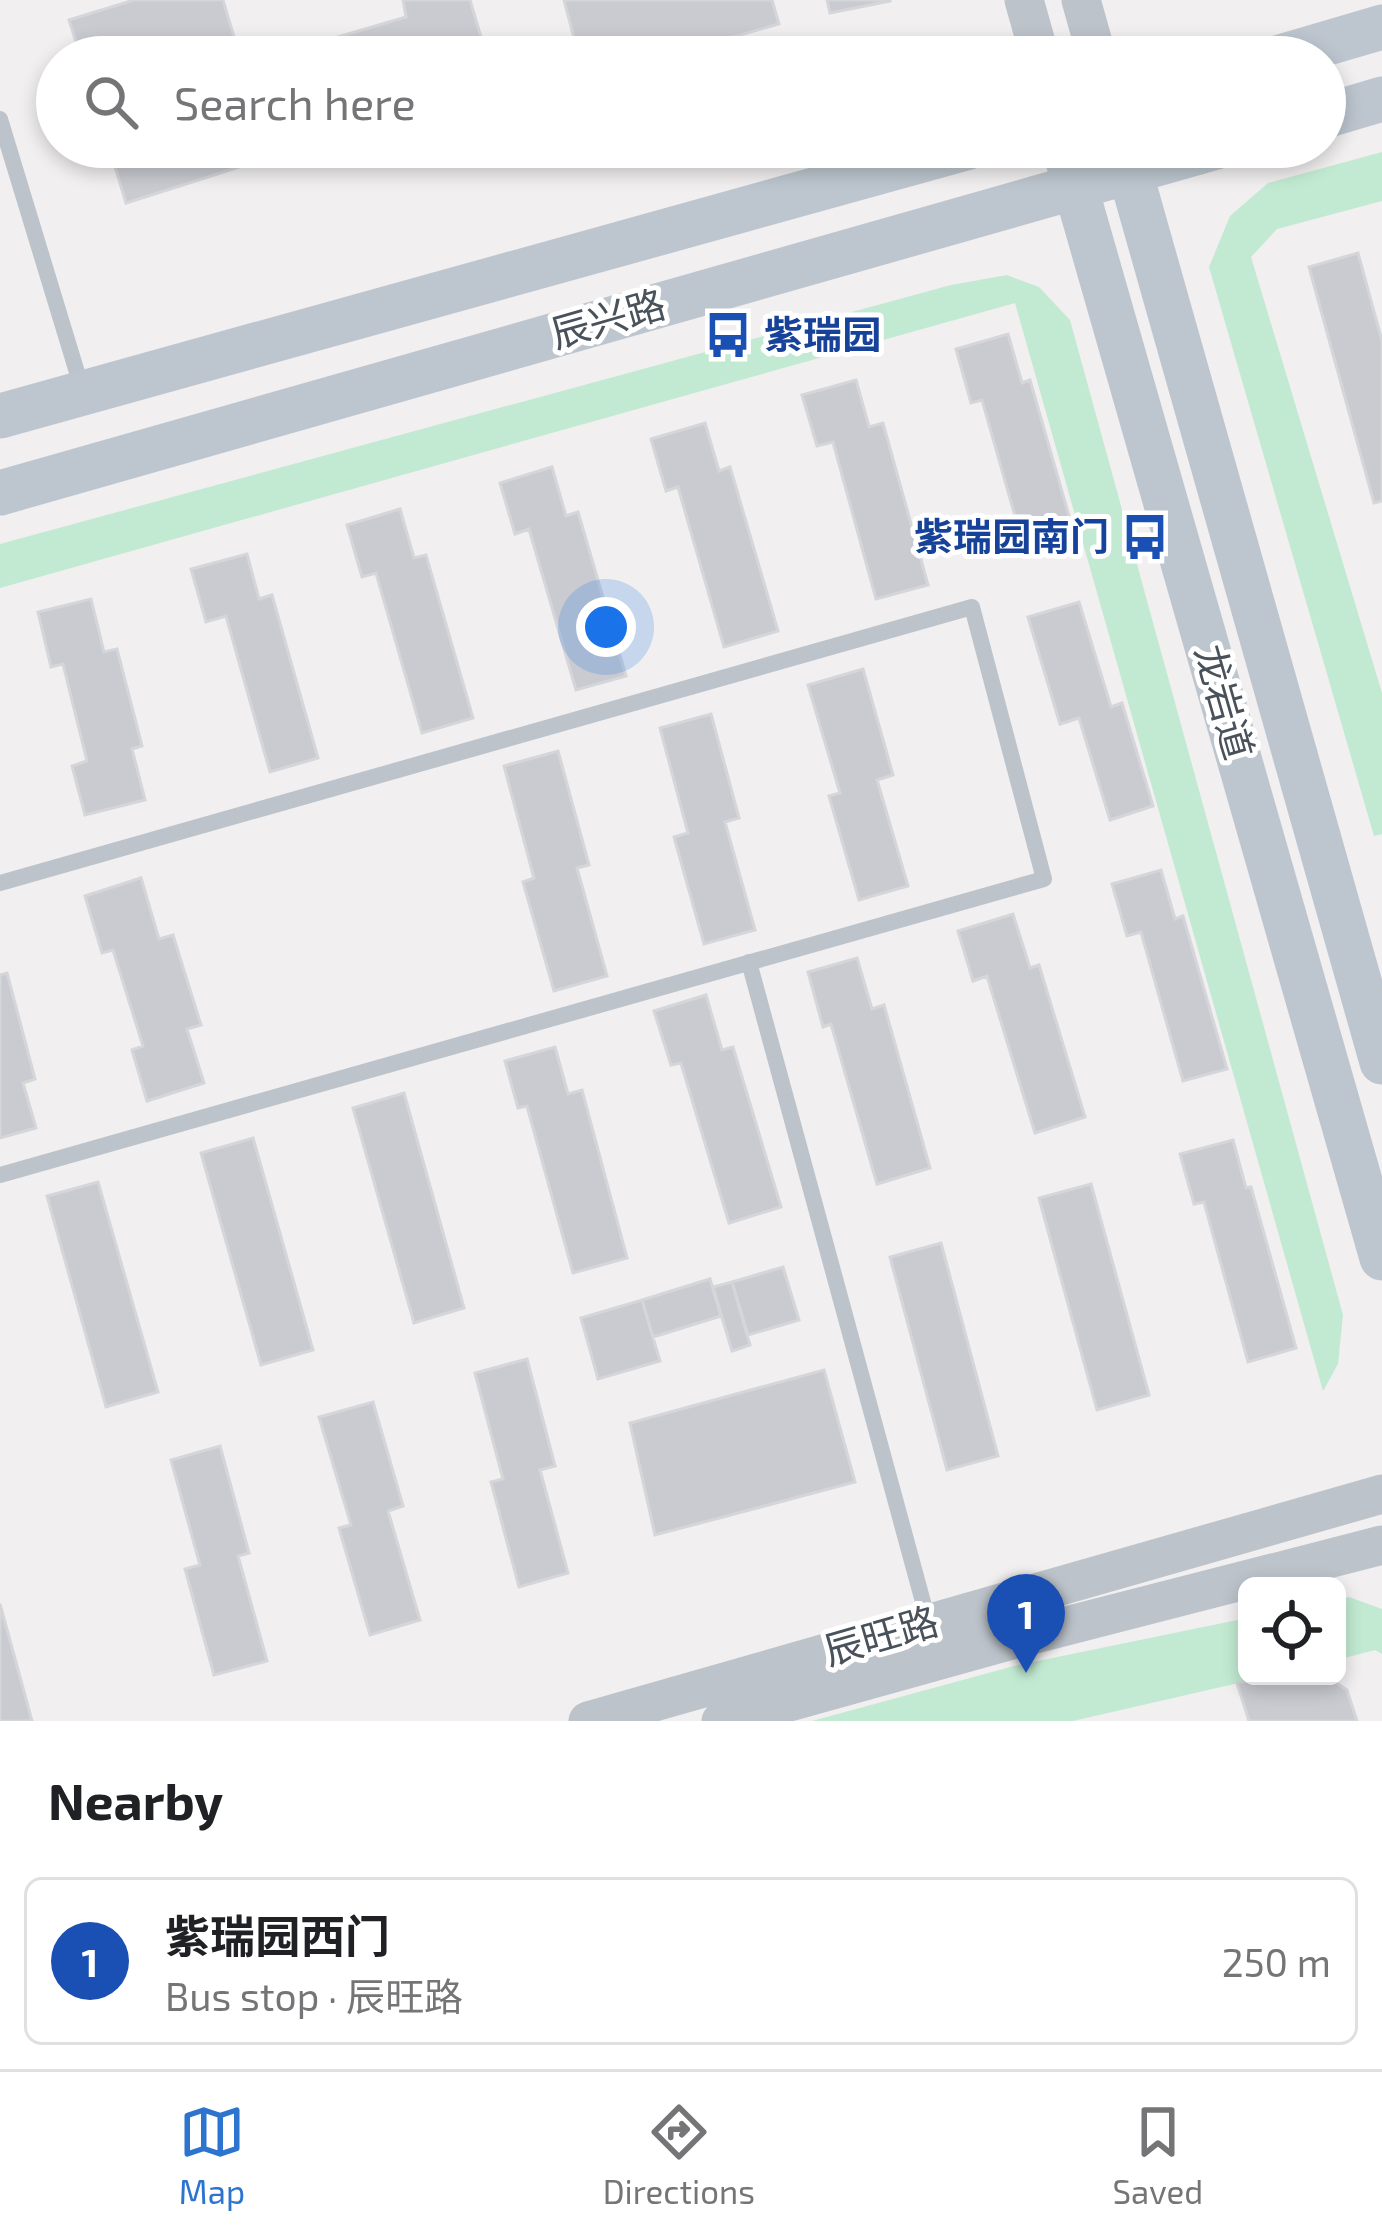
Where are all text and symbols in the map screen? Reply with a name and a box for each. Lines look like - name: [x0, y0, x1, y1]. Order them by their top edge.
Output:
- search box: [36, 36, 1346, 168]
- icon: search: [78, 69, 144, 135]
- text: Search here: [174, 75, 416, 129]
- street label: 辰兴路: [545, 279, 670, 356]
- bus stop icon: 紫瑞园: [703, 310, 753, 360]
- place label: 紫瑞园: [764, 310, 881, 357]
- place label: 紫瑞园南门: [914, 512, 1109, 559]
- bus stop icon: 紫瑞园南门: [1120, 512, 1170, 562]
- your location: [576, 597, 636, 657]
- street label: 龙岩道: [1187, 639, 1264, 764]
- pin: 1: [987, 1574, 1065, 1673]
- map controls: [1238, 1577, 1346, 1685]
- button: locate: [1238, 1577, 1346, 1685]
- street label: 辰旺路: [818, 1596, 943, 1673]
- text: Nearby: [48, 1769, 223, 1830]
- text: 紫瑞园西门: [165, 1908, 390, 1962]
- text: 1: [82, 1938, 98, 1985]
- text: 250 m: [1222, 1938, 1331, 1985]
- text: Bus stop · 辰旺路: [165, 1972, 463, 2019]
- tab: Map: [179, 2099, 245, 2211]
- tab: Directions: [603, 2099, 755, 2211]
- tab: Saved: [1113, 2099, 1203, 2211]

